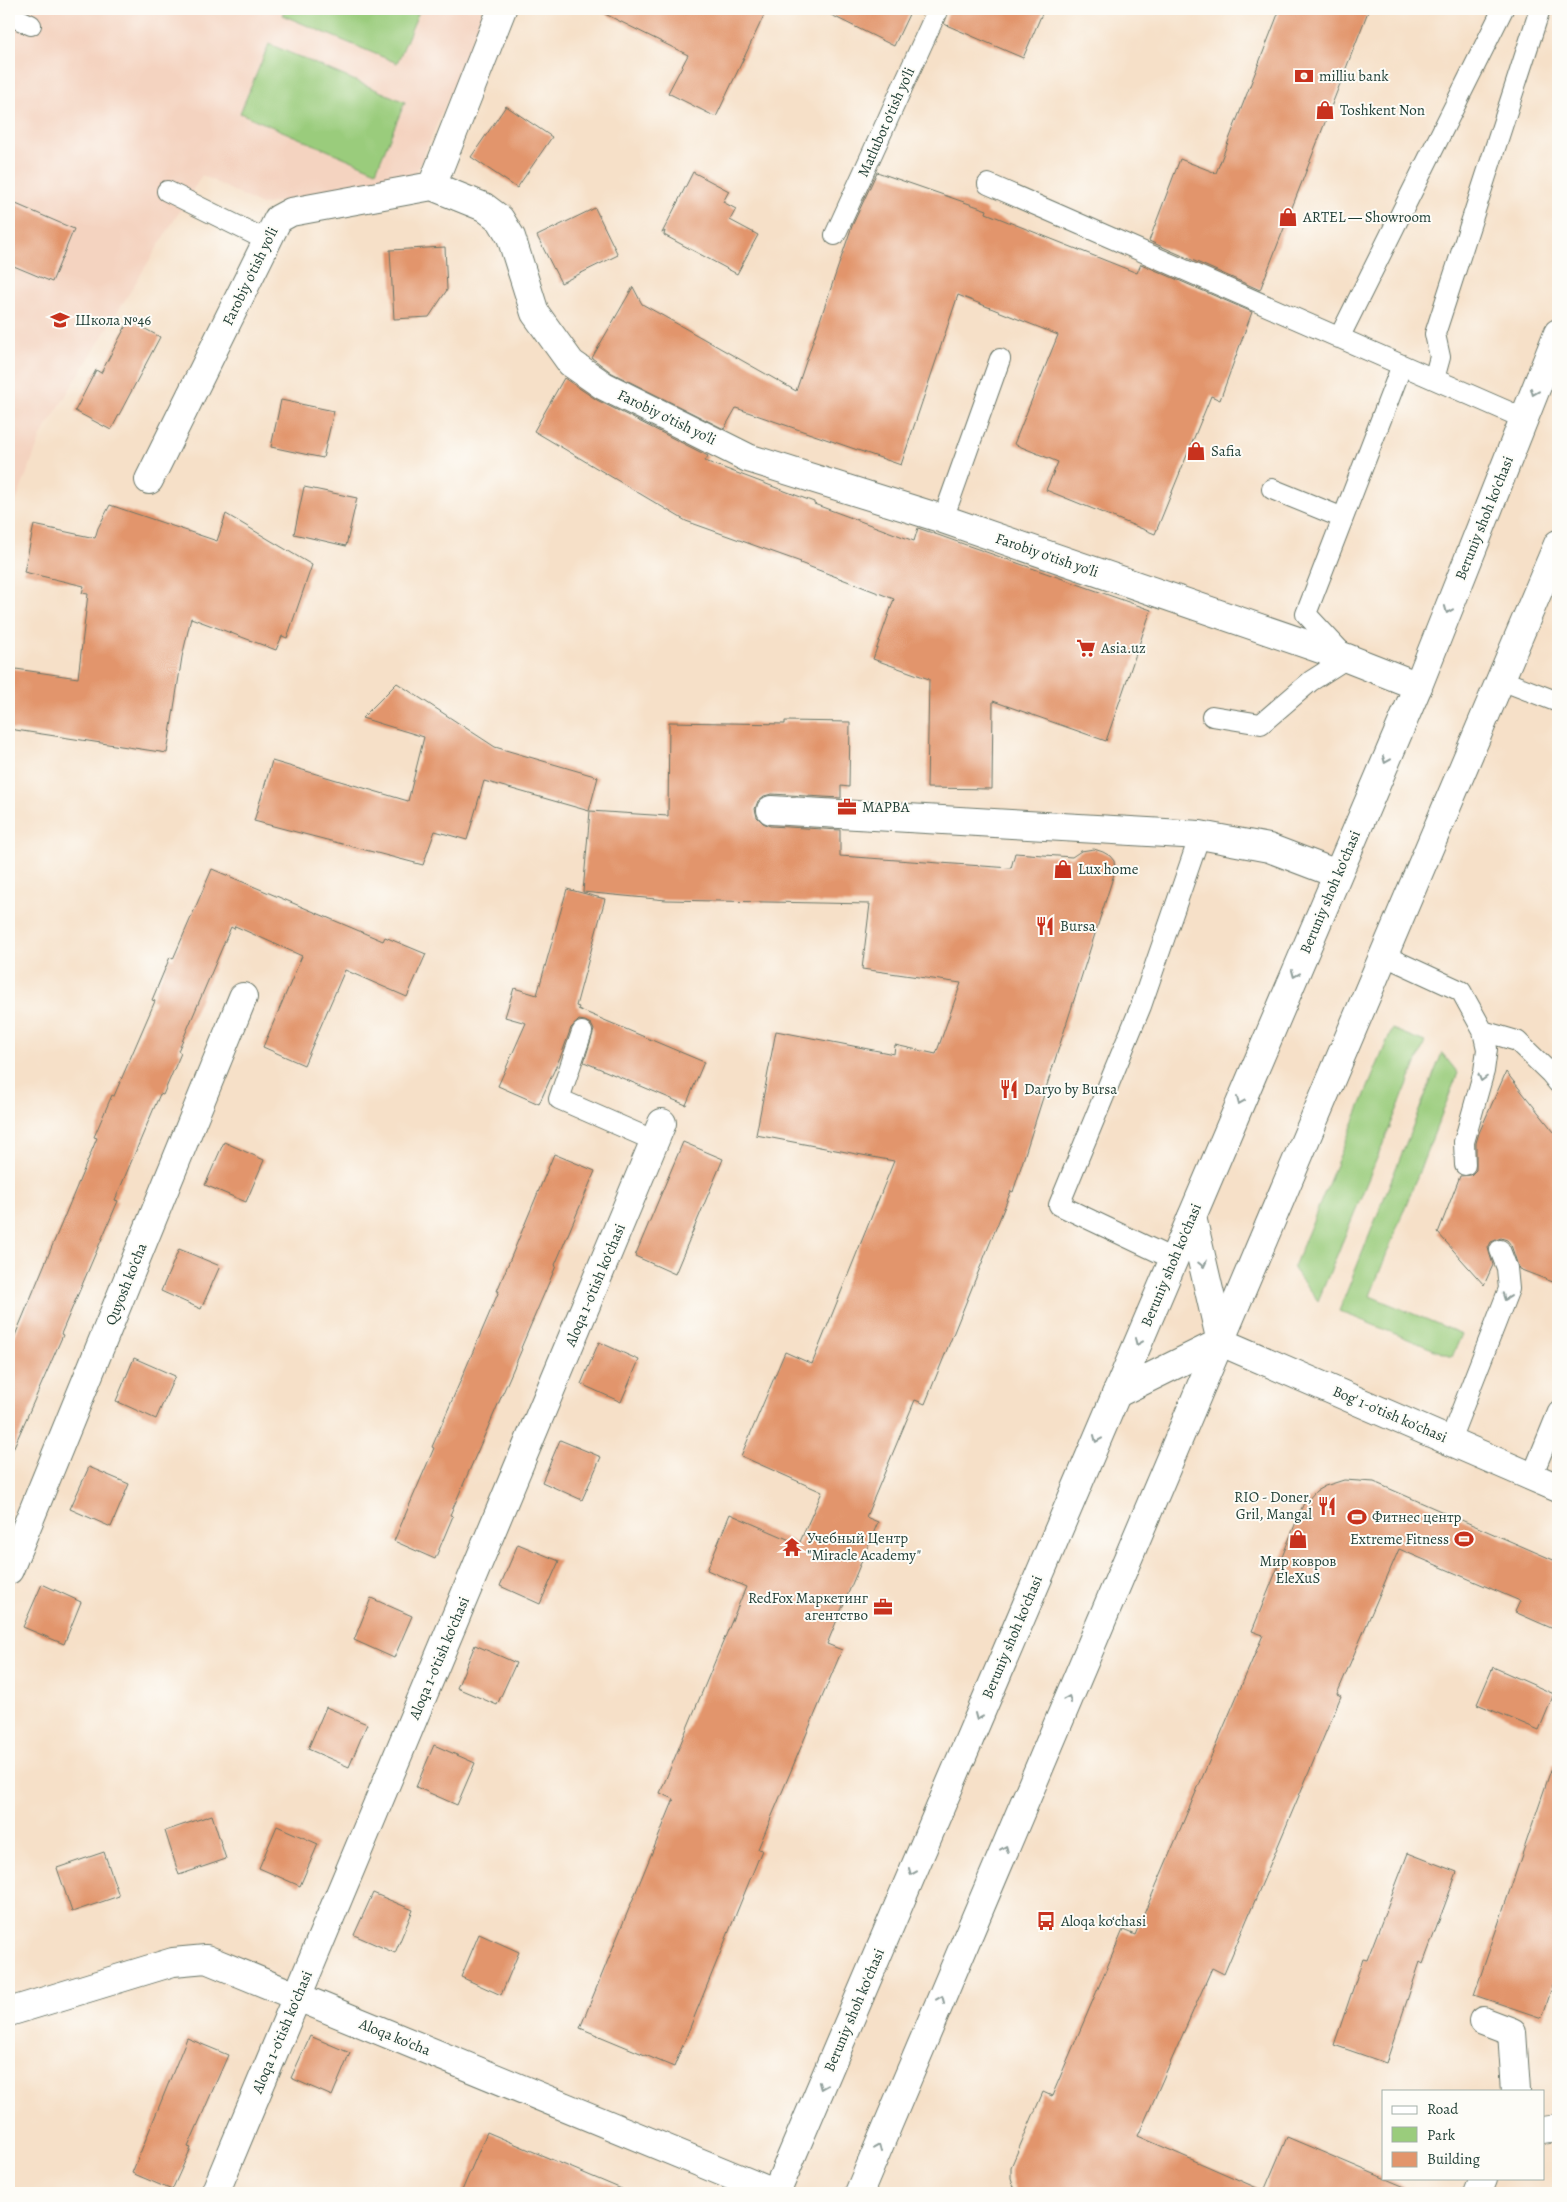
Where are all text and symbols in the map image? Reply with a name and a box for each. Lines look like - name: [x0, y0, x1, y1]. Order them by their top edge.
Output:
- street label: Matlubot o'tish yo'li: [853, 64, 919, 180]
- bank icon: milliu bank: [1293, 65, 1315, 87]
- place label: milliu bank: [1319, 66, 1389, 86]
- shop icon: Toshkent Non: [1314, 99, 1336, 121]
- place label: Toshkent Non: [1340, 100, 1425, 120]
- shop icon: ARTEL — Showroom: [1277, 206, 1299, 228]
- place label: ARTEL — Showroom: [1302, 207, 1432, 227]
- street label: Farobiy o'tish yo'li: [217, 223, 283, 329]
- school or university icon: Школа №46: [49, 309, 71, 331]
- place label: Школа №46: [75, 310, 151, 330]
- street label: Farobiy o'tish yo'li: [614, 384, 720, 450]
- one-way arrow: [1530, 387, 1541, 396]
- shop icon: Safia: [1185, 440, 1207, 462]
- place label: Safia: [1211, 441, 1241, 461]
- street label: Beruniy shoh ko'chasi: [1450, 453, 1518, 583]
- street label: Farobiy o'tish yo'li: [993, 528, 1101, 582]
- one-way arrow: [1443, 605, 1454, 614]
- supermarket icon: Asia.uz: [1075, 637, 1097, 659]
- place label: Asia.uz: [1100, 638, 1146, 658]
- one-way arrow: [1381, 755, 1392, 764]
- office icon: МАРВА: [836, 796, 858, 818]
- place label: МАРВА: [862, 797, 910, 817]
- street label: Beruniy shoh ko'chasi: [1295, 827, 1365, 957]
- shop icon: Lux home: [1052, 858, 1074, 880]
- place label: Lux home: [1078, 859, 1139, 879]
- restaurant icon: Bursa: [1034, 915, 1056, 937]
- place label: Bursa: [1060, 916, 1096, 936]
- one-way arrow: [1290, 969, 1301, 978]
- one-way arrow: [1477, 1074, 1487, 1082]
- restaurant icon: Daryo by Bursa: [998, 1078, 1020, 1100]
- place label: Daryo by Bursa: [1024, 1079, 1117, 1099]
- one-way arrow: [1236, 1096, 1247, 1105]
- street label: Beruniy shoh ko'chasi: [1136, 1200, 1206, 1330]
- street label: Aloqa 1-o'tish ko'chasi: [560, 1221, 630, 1350]
- street label: Quyosh ko'cha: [100, 1240, 152, 1328]
- one-way arrow: [1197, 1260, 1208, 1269]
- one-way arrow: [1502, 1292, 1512, 1300]
- one-way arrow: [1134, 1337, 1144, 1346]
- street label: Bog' 1-o'tish ko'chasi: [1330, 1381, 1450, 1447]
- one-way arrow: [1092, 1434, 1102, 1442]
- place label: RIO - Doner, Gril, Mangal: [1234, 1487, 1312, 1524]
- restaurant icon: RIO - Doner, Gril, Mangal: [1316, 1495, 1338, 1517]
- sports icon: Фитнес центр: [1346, 1506, 1368, 1528]
- place label: Фитнес центр: [1372, 1507, 1462, 1527]
- place label: Учебный Центр "Miracle Academy": [807, 1528, 921, 1565]
- shop icon: Мир ковров EleXuS: [1287, 1528, 1309, 1550]
- sports icon: Extreme Fitness: [1453, 1528, 1475, 1550]
- place label: Extreme Fitness: [1350, 1529, 1449, 1549]
- temple icon: Учебный Центр "Miracle Academy": [781, 1536, 803, 1558]
- place label: Мир ковров EleXuS: [1259, 1551, 1337, 1588]
- street label: Beruniy shoh ko'chasi: [977, 1572, 1047, 1702]
- place label: RedFox Маркетинг агентство: [748, 1588, 869, 1625]
- street label: Aloqa 1-o'tish ko'chasi: [404, 1594, 474, 1723]
- office icon: RedFox Маркетинг агентство: [872, 1596, 894, 1618]
- one-way arrow: [1063, 1696, 1073, 1704]
- one-way arrow: [974, 1712, 985, 1721]
- one-way arrow: [998, 1845, 1009, 1854]
- one-way arrow: [908, 1867, 919, 1876]
- bus stop icon: Aloqa ko‘chasi: [1035, 1910, 1057, 1932]
- place label: Aloqa ko‘chasi: [1060, 1911, 1146, 1931]
- street label: Beruniy shoh ko'chasi: [819, 1945, 889, 2075]
- street label: Aloqa 1-o'tish ko'chasi: [247, 1968, 317, 2097]
- one-way arrow: [935, 1995, 946, 2004]
- street label: Aloqa ko'cha: [356, 2013, 434, 2060]
- one-way arrow: [818, 2081, 828, 2090]
- legend: [1382, 2090, 1544, 2180]
- text: Road: [1427, 2099, 1459, 2119]
- text: Park: [1427, 2125, 1456, 2145]
- one-way arrow: [871, 2144, 882, 2153]
- text: Building: [1427, 2149, 1480, 2169]

